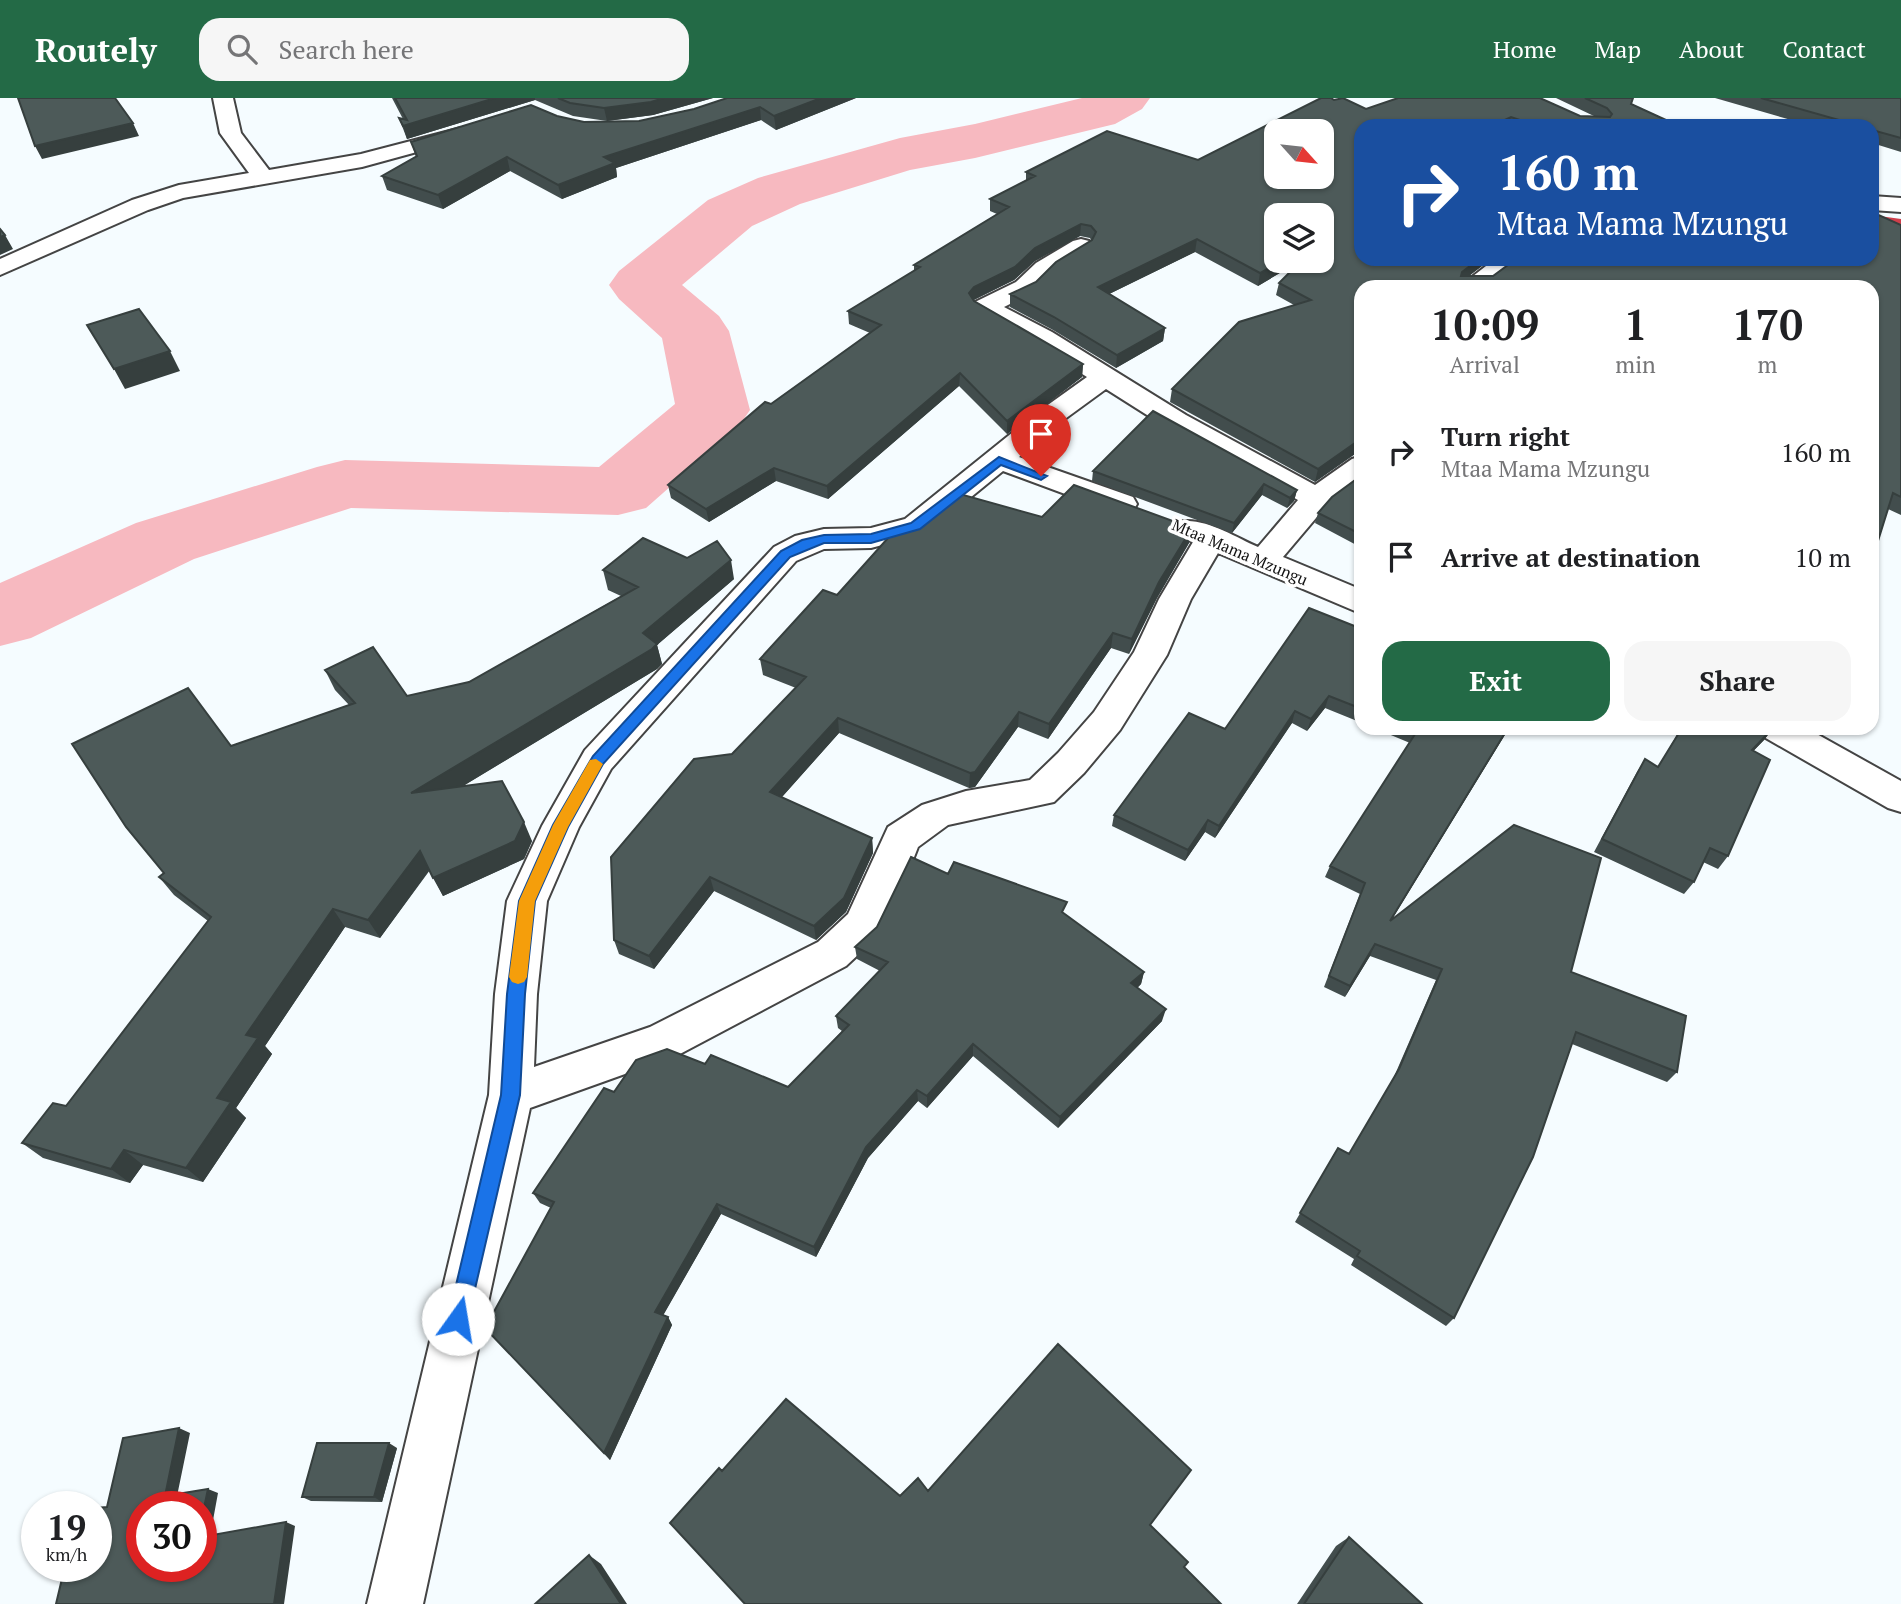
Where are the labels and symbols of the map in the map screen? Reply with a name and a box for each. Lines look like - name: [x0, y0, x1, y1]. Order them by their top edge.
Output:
- north arrow: [1264, 119, 1334, 189]
- pin: [1011, 404, 1071, 476]
- street label: Mtaa Mama Mzungu: [1169, 513, 1311, 591]
- position arrow: [421, 1282, 495, 1356]
- speed limit sign: 30: [126, 1491, 217, 1582]

